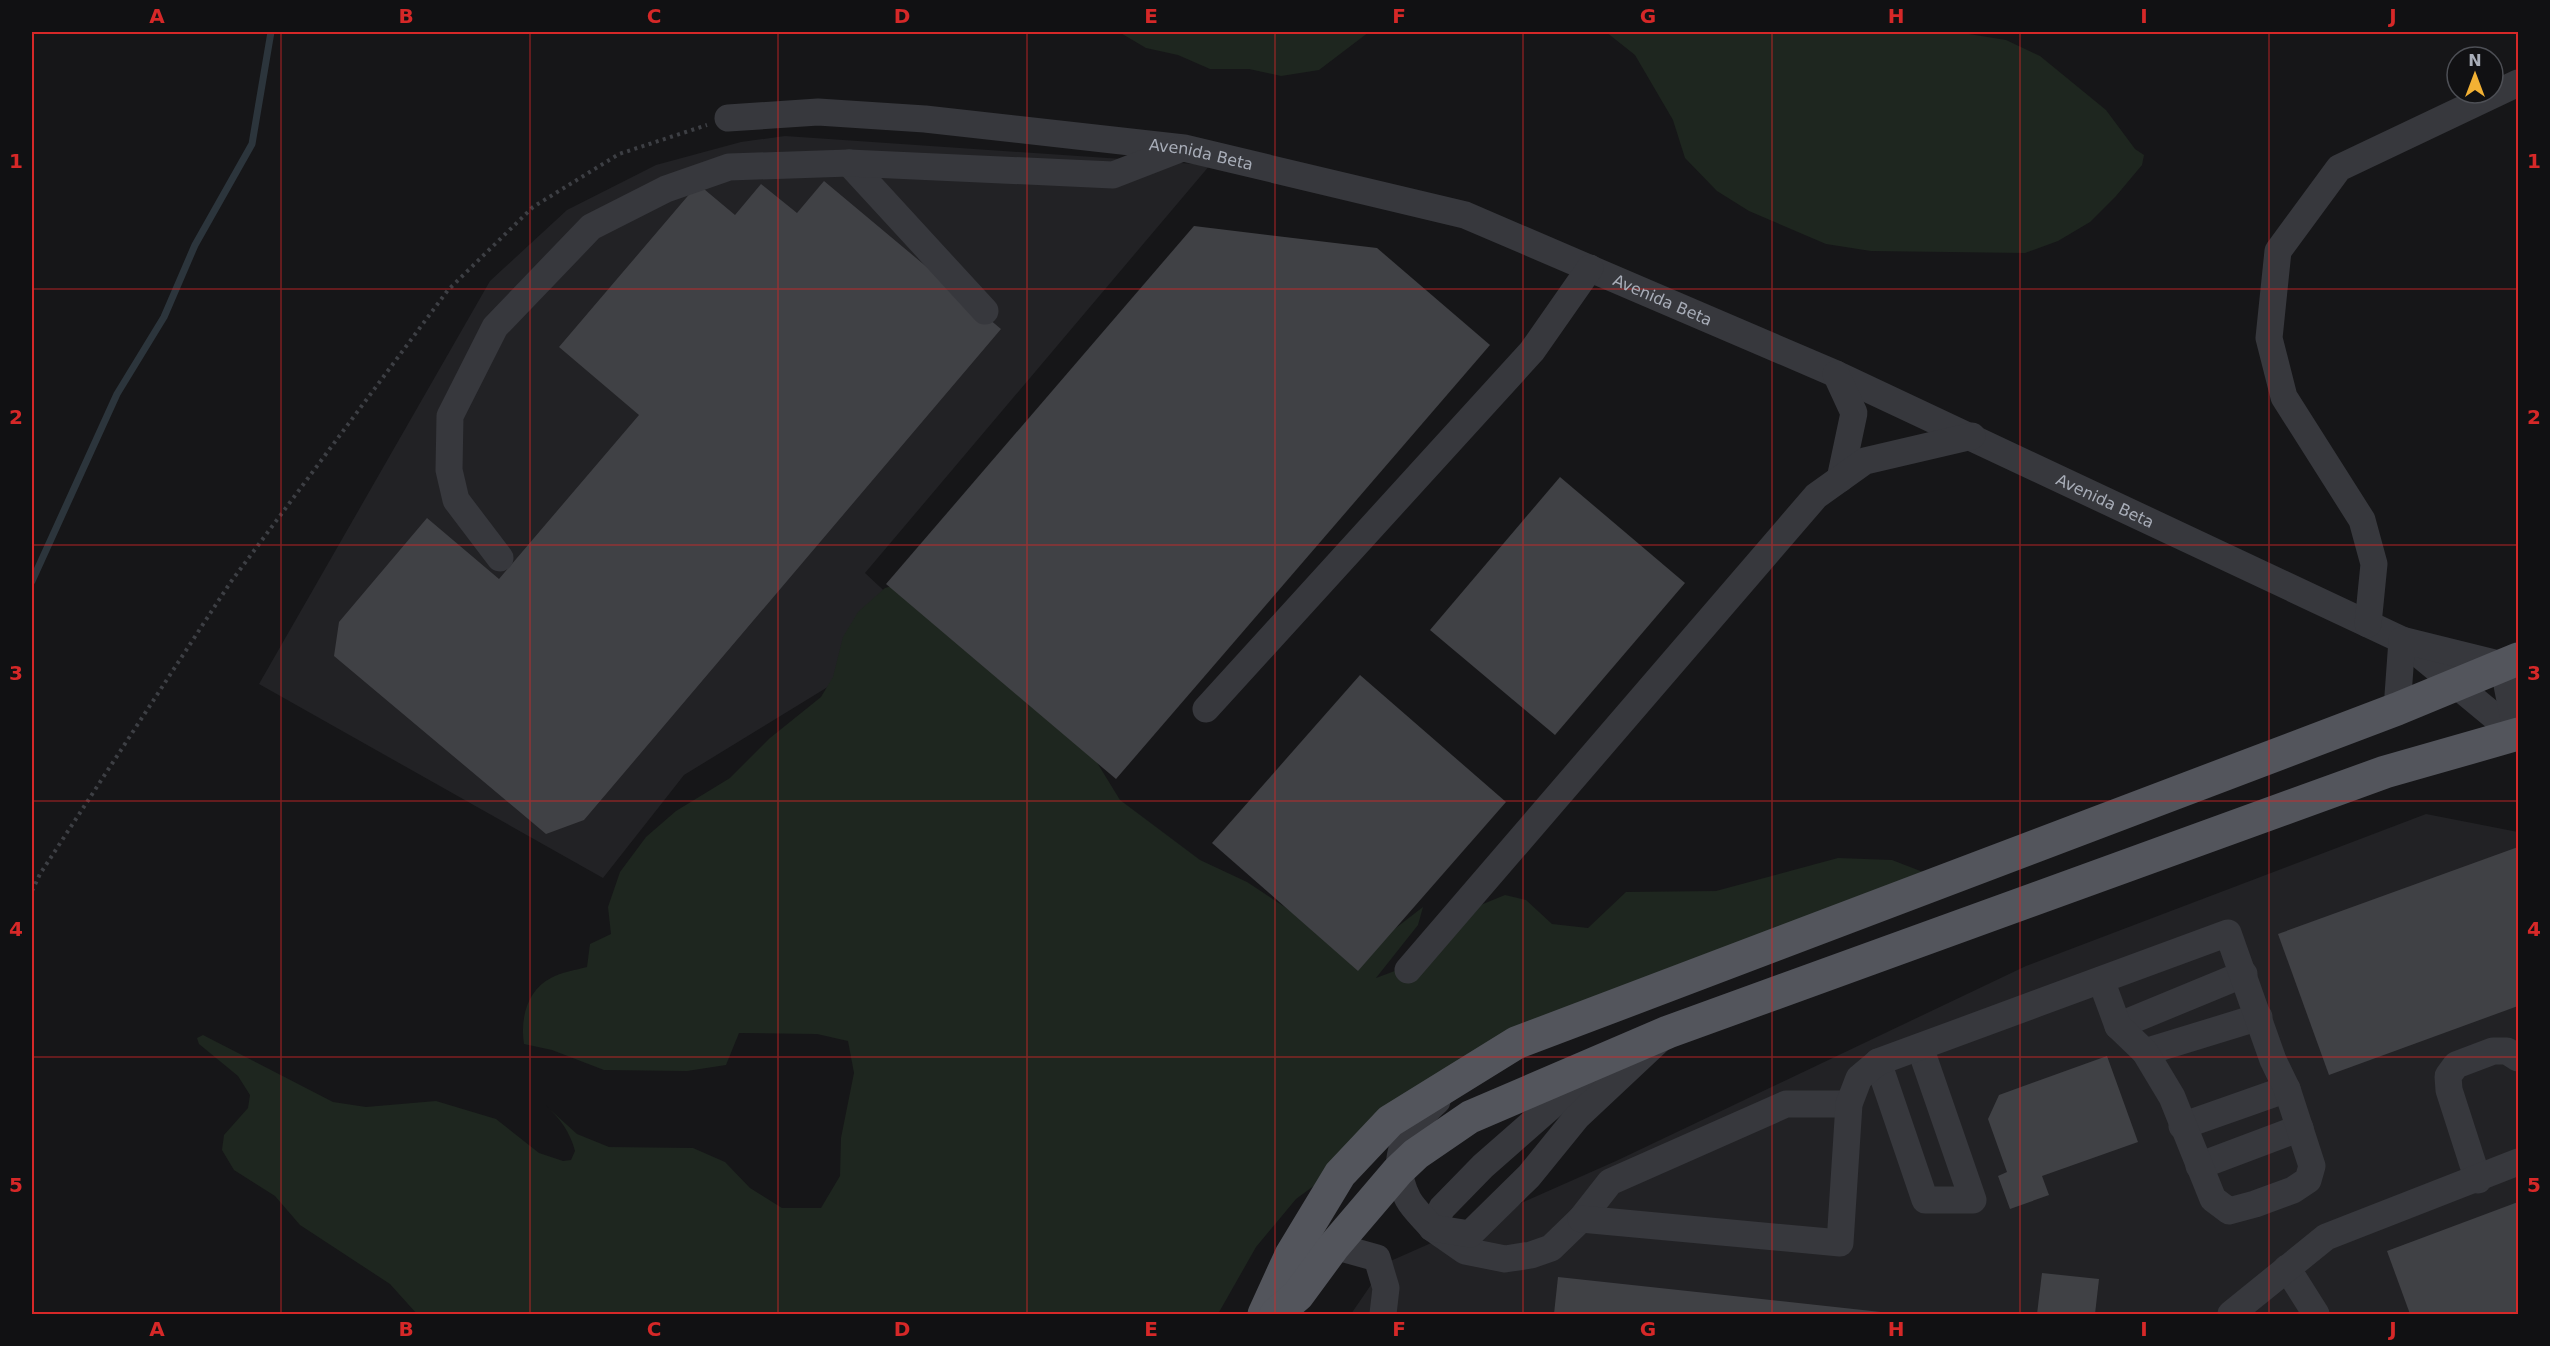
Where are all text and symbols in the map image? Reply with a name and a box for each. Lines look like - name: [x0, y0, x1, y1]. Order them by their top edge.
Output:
- text: A: [149, 4, 165, 28]
- text: B: [398, 4, 414, 28]
- text: C: [647, 4, 661, 28]
- text: D: [894, 4, 910, 28]
- text: E: [1144, 4, 1158, 28]
- text: F: [1392, 4, 1406, 28]
- text: G: [1640, 4, 1656, 28]
- text: H: [1888, 4, 1904, 28]
- text: I: [2140, 4, 2148, 28]
- text: J: [2387, 4, 2397, 28]
- north arrow: [2445, 45, 2505, 105]
- text: N: [2468, 51, 2482, 70]
- street label: Avenida Beta: [1148, 135, 1255, 174]
- text: 1: [9, 149, 23, 173]
- text: 1: [2527, 149, 2541, 173]
- street label: Avenida Beta: [1610, 271, 1715, 330]
- text: 2: [9, 405, 23, 429]
- text: 2: [2527, 405, 2541, 429]
- street label: Avenida Beta: [2053, 470, 2157, 532]
- text: 3: [9, 661, 23, 685]
- text: 3: [2527, 661, 2541, 685]
- text: 4: [9, 917, 23, 941]
- text: 4: [2527, 917, 2541, 941]
- text: 5: [9, 1173, 23, 1197]
- text: 5: [2527, 1173, 2541, 1197]
- text: A: [149, 1317, 165, 1341]
- text: B: [398, 1317, 414, 1341]
- text: C: [647, 1317, 661, 1341]
- text: D: [894, 1317, 910, 1341]
- text: E: [1144, 1317, 1158, 1341]
- text: F: [1392, 1317, 1406, 1341]
- text: G: [1640, 1317, 1656, 1341]
- text: H: [1888, 1317, 1904, 1341]
- text: I: [2140, 1317, 2148, 1341]
- text: J: [2387, 1317, 2397, 1341]

